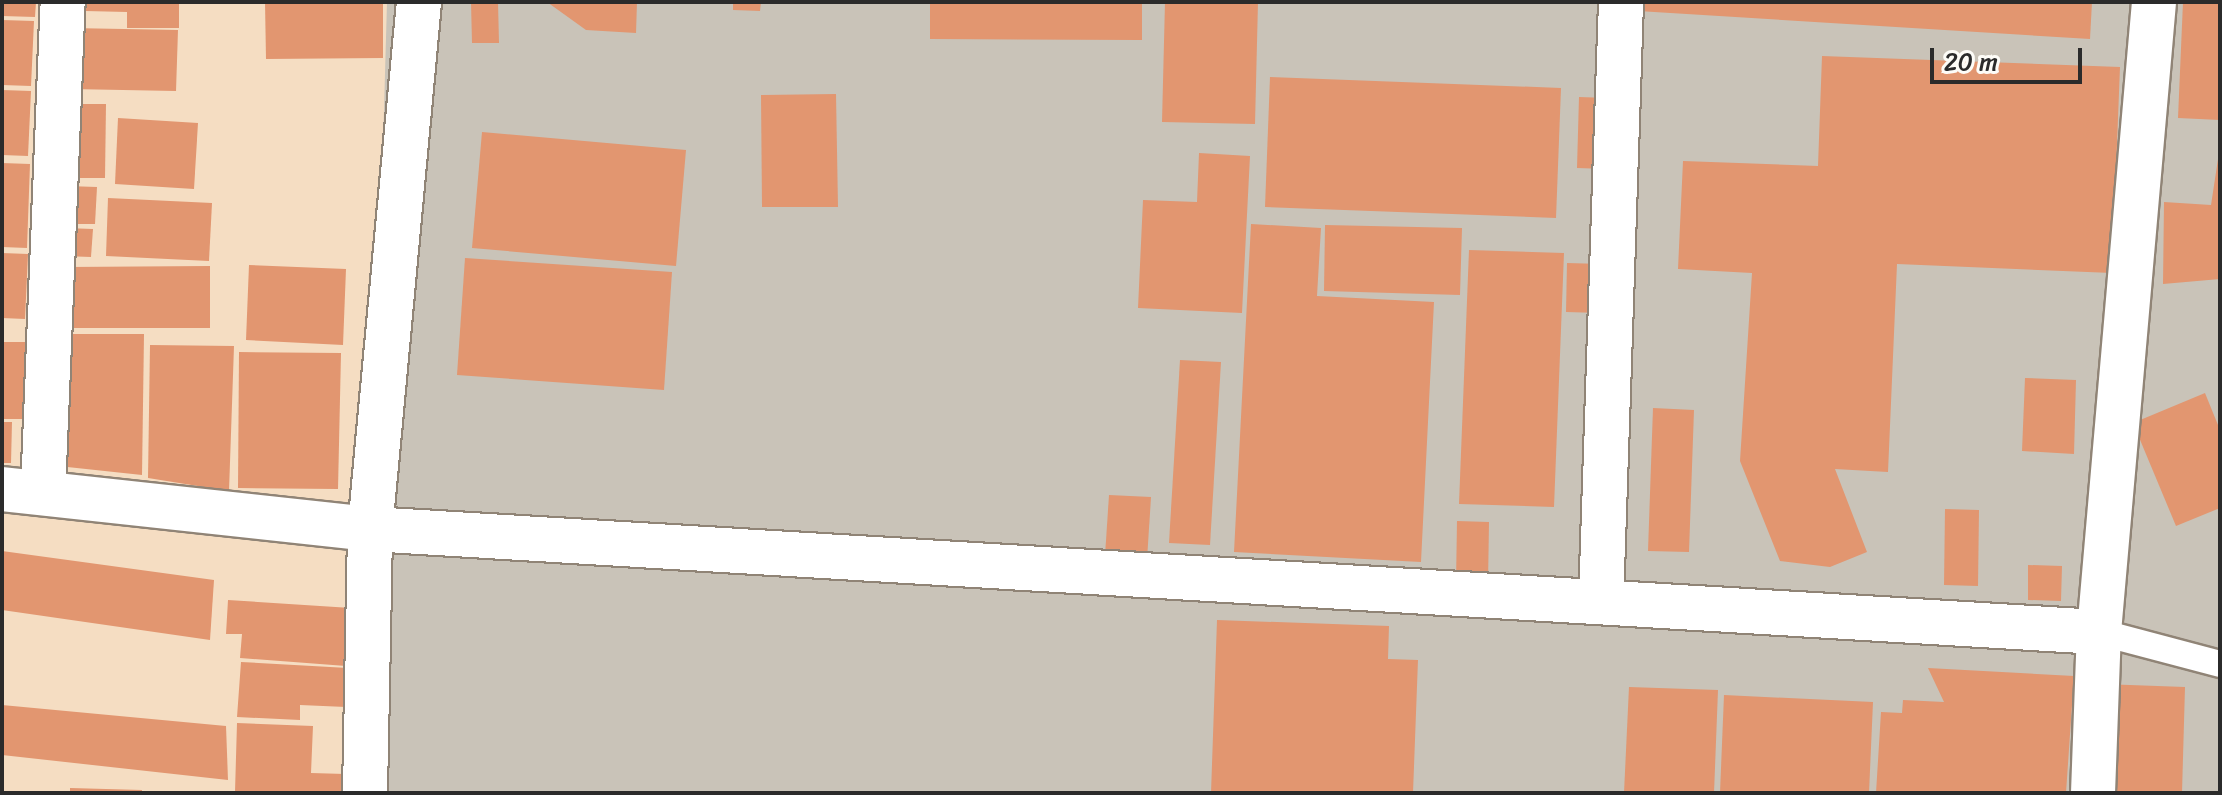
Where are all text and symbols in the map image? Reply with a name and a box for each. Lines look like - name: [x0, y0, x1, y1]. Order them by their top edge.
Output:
- scale bar: [1934, 32, 2086, 82]
- text: 20 m: [1944, 41, 1998, 83]

